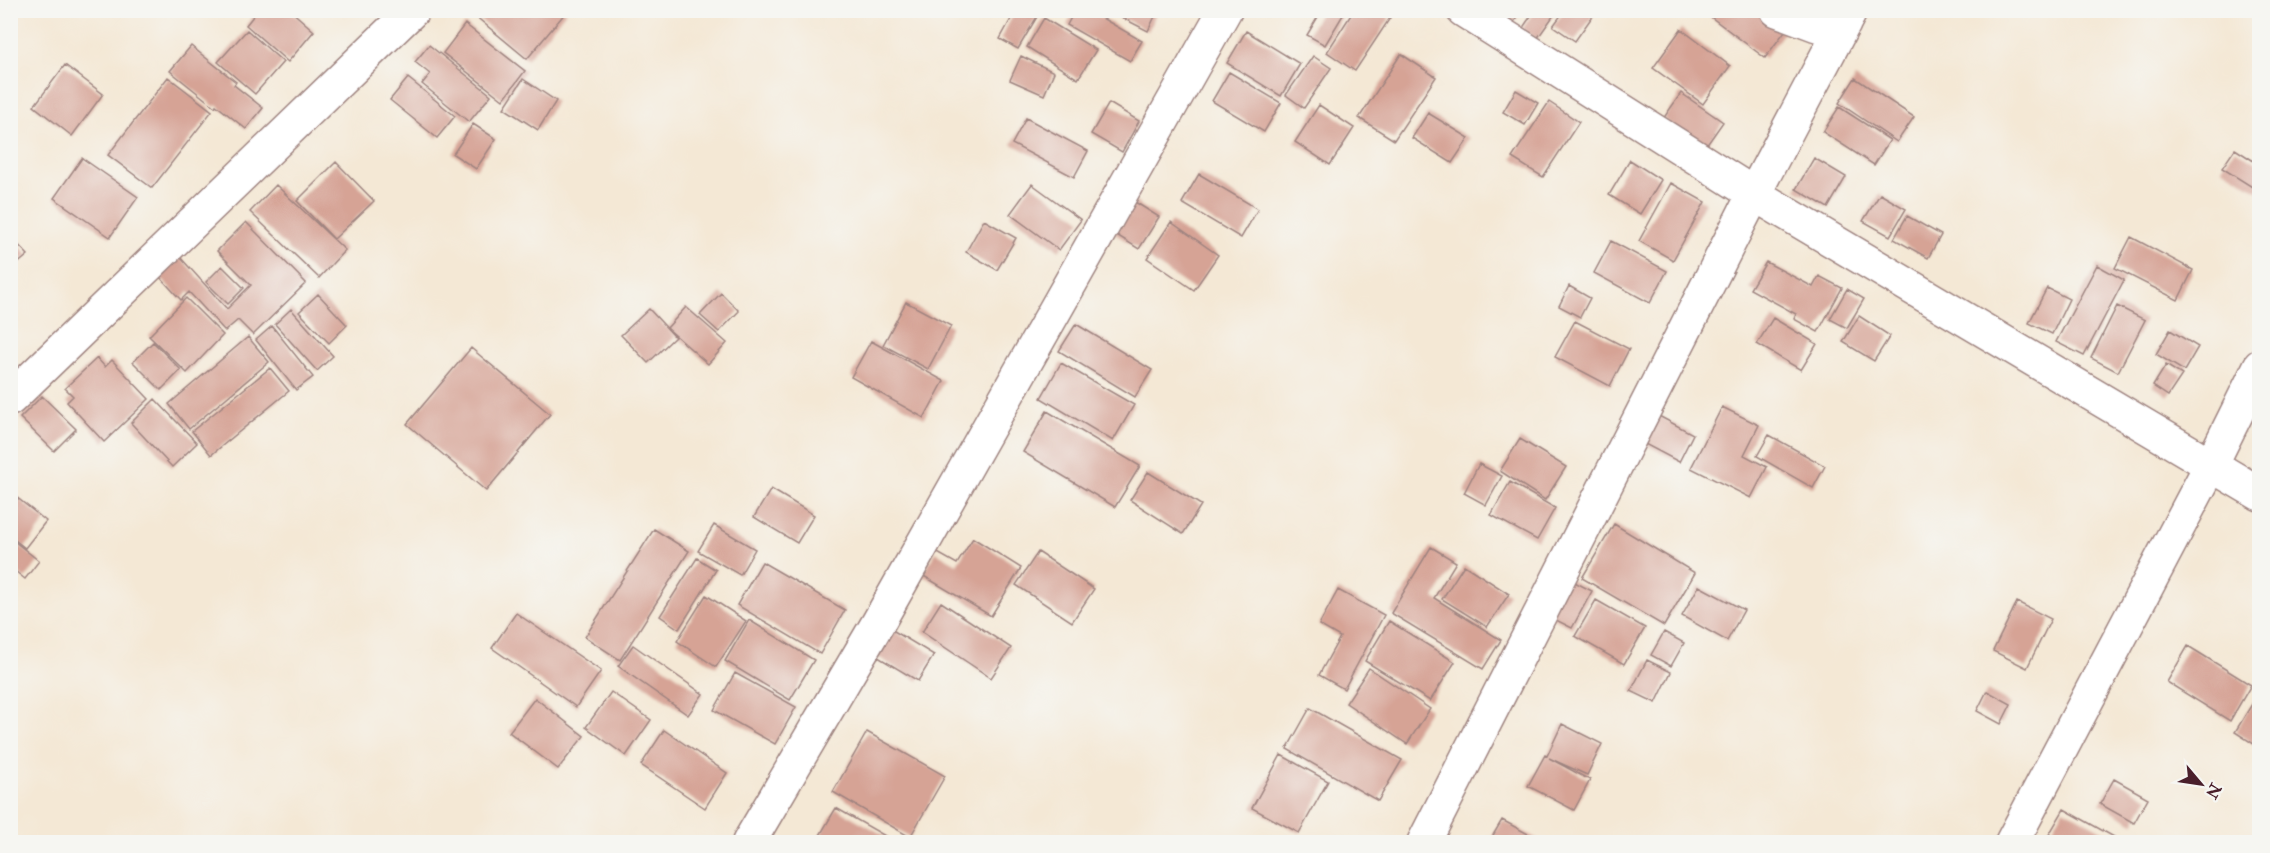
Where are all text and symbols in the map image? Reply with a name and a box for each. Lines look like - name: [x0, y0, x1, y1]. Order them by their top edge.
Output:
- north arrow: [2171, 754, 2231, 814]
- text: N: [2201, 779, 2226, 802]

